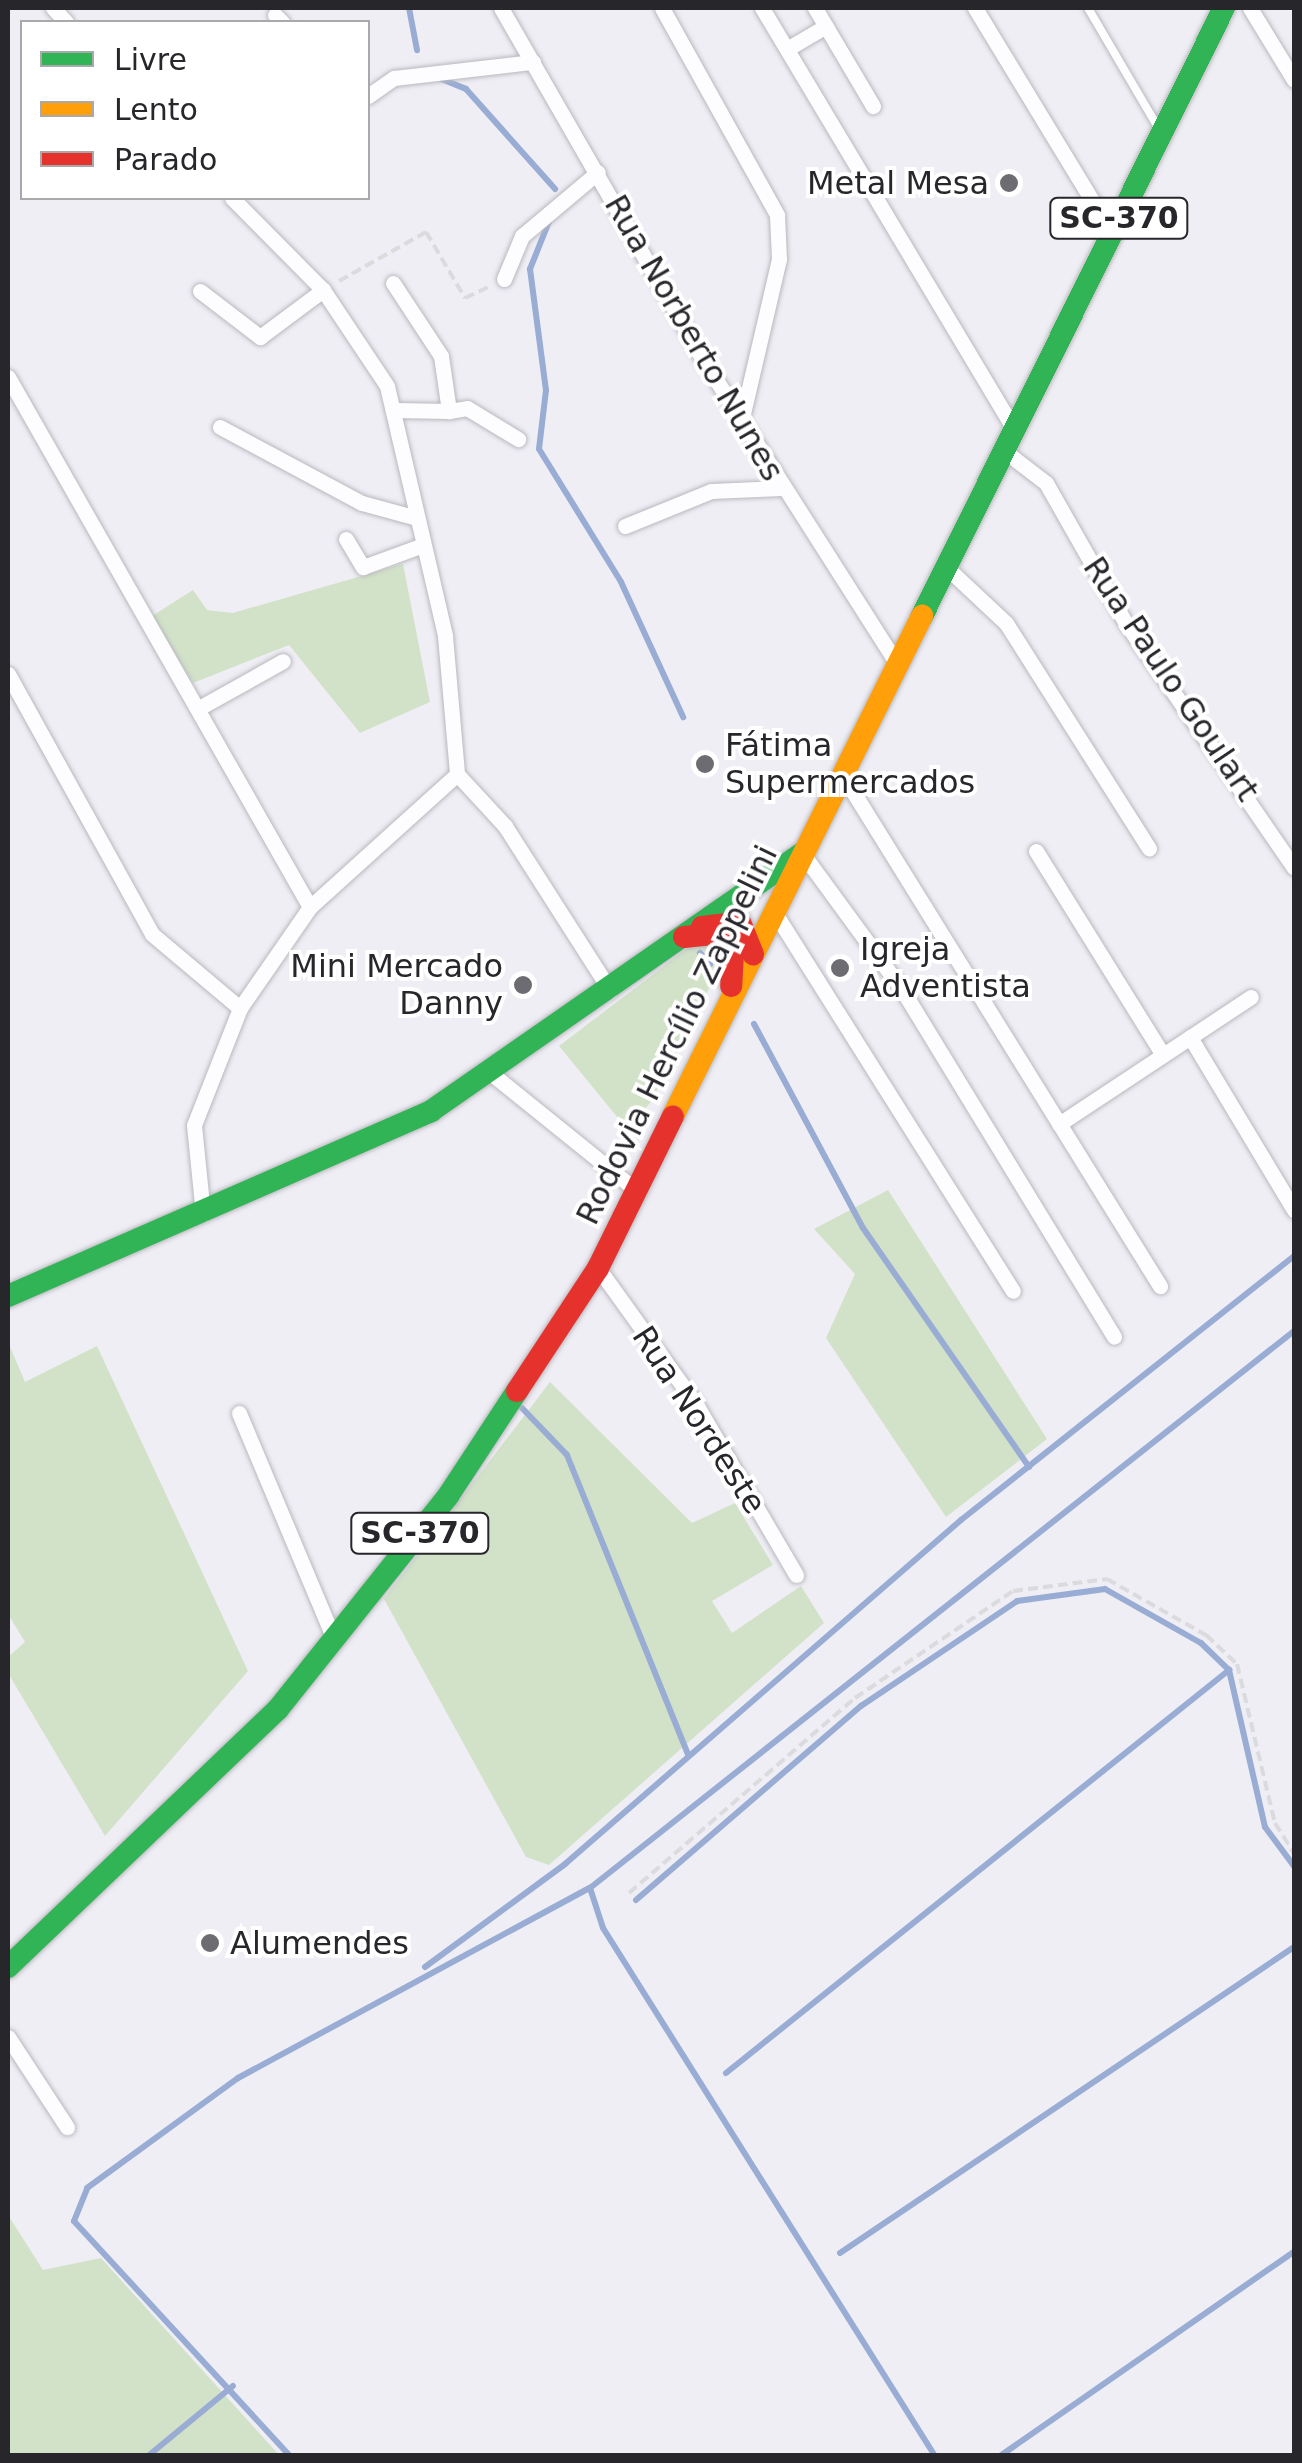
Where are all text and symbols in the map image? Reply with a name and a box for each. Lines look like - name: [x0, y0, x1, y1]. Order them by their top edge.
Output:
- legend: [20, 20, 370, 200]
- text: Livre: [114, 42, 187, 77]
- text: Lento: [114, 92, 198, 127]
- text: Parado: [114, 142, 217, 177]
- place label: Metal Mesa: [807, 164, 989, 202]
- marker: Metal Mesa: [998, 172, 1020, 194]
- street label: Rua Norberto Nunes: [596, 188, 792, 488]
- road number: SC-370: [1049, 193, 1189, 243]
- street label: Rua Paulo Goulart: [1075, 550, 1267, 808]
- place label: Fátima Supermercados: [725, 727, 975, 802]
- marker: Fátima Supermercados: [694, 753, 716, 775]
- street label: Rodovia Hercílio Zappelini: [568, 839, 786, 1231]
- place label: Igreja Adventista: [860, 931, 1031, 1006]
- place label: Mini Mercado Danny: [290, 948, 503, 1023]
- marker: Igreja Adventista: [829, 957, 851, 979]
- marker: Mini Mercado Danny: [512, 974, 534, 996]
- street label: Rua Nordeste: [624, 1319, 774, 1521]
- road number: SC-370: [350, 1508, 490, 1558]
- place label: Alumendes: [230, 1924, 409, 1962]
- marker: Alumendes: [199, 1932, 221, 1954]

